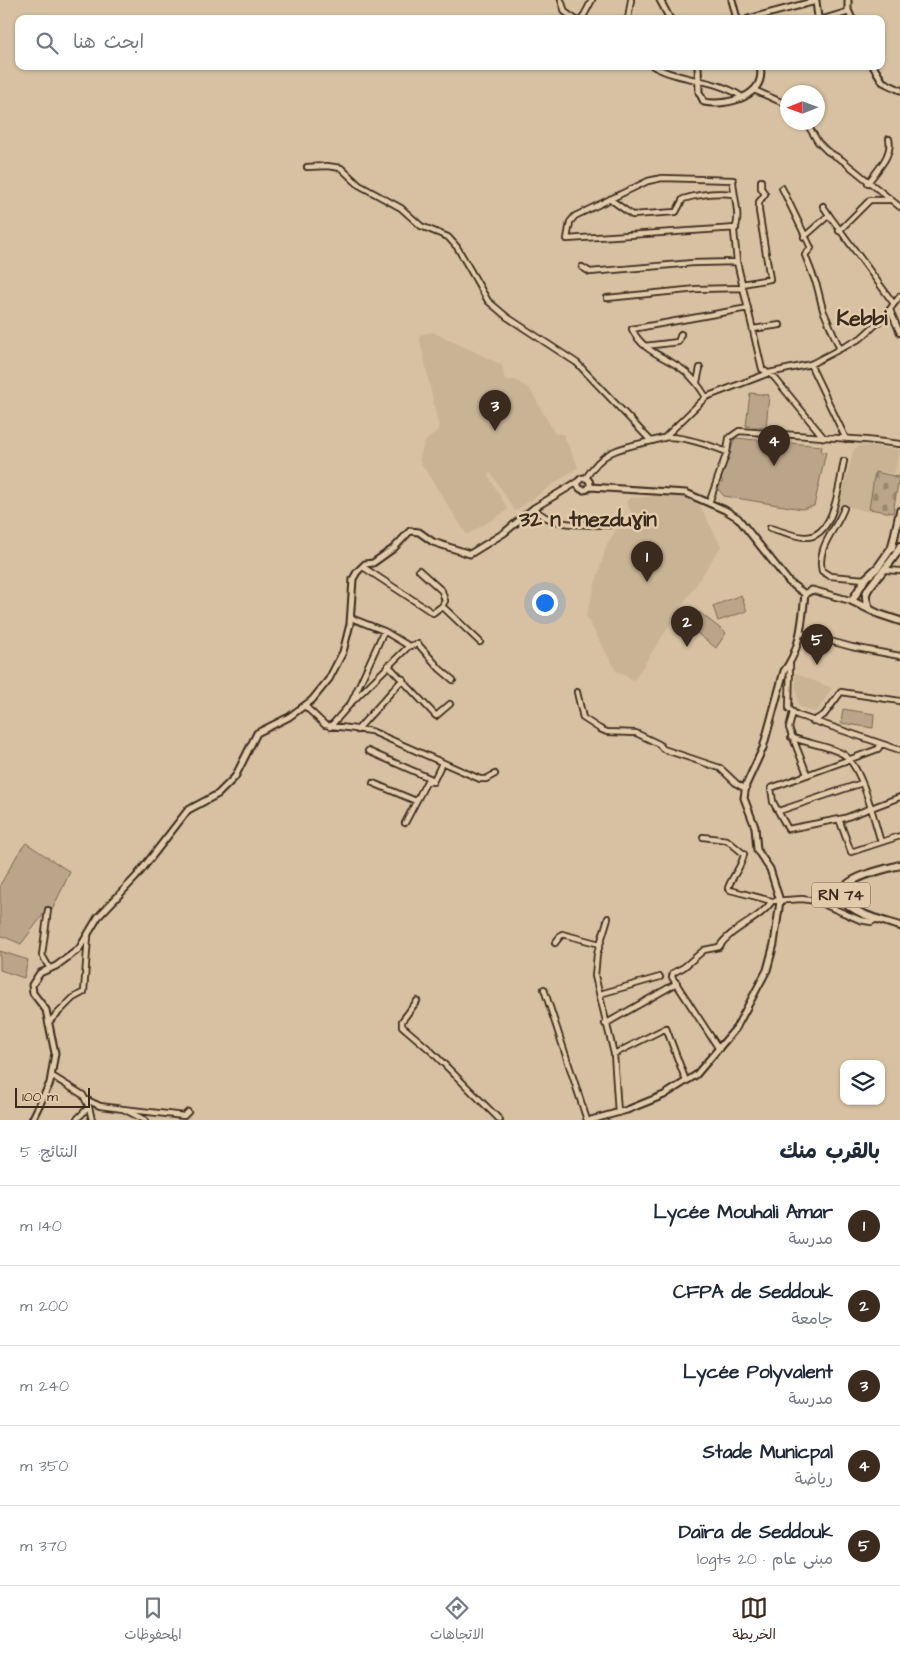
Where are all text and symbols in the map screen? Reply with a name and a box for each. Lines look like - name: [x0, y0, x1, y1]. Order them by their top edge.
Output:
- search box: [15, 15, 885, 70]
- icon: search: [33, 29, 61, 57]
- text: ابحث هنا: [73, 29, 144, 56]
- north arrow: [780, 85, 825, 130]
- district label: Kebbi: [837, 304, 888, 333]
- pin: 3: [479, 390, 511, 431]
- pin: 4: [758, 425, 790, 466]
- district label: 32 n tnezduɣin: [518, 505, 657, 534]
- pin: 1: [631, 541, 663, 582]
- your location: [532, 590, 558, 616]
- pin: 2: [671, 606, 703, 647]
- pin: 5: [801, 624, 833, 665]
- road number: RN 74: [812, 882, 870, 908]
- map controls: [840, 1060, 885, 1105]
- button: layers: [840, 1060, 885, 1105]
- scale bar: [15, 1085, 90, 1108]
- text: 100 m: [22, 1087, 58, 1107]
- text: بالقرب منك: [779, 1137, 880, 1166]
- text: النتائج: 5: [20, 1141, 77, 1163]
- text: Lycée Mouhali Amar: [654, 1199, 833, 1226]
- text: 140 m: [20, 1215, 62, 1237]
- text: 1: [863, 1215, 865, 1237]
- text: مدرسة: [788, 1228, 833, 1250]
- text: CFPA de Seddouk: [673, 1279, 833, 1306]
- text: 200 m: [20, 1295, 68, 1317]
- text: 2: [859, 1295, 869, 1317]
- text: جامعة: [791, 1308, 833, 1330]
- text: Lycée Polyvalent: [683, 1359, 833, 1386]
- text: 240 m: [20, 1375, 69, 1397]
- text: 3: [860, 1375, 868, 1397]
- text: مدرسة: [788, 1388, 833, 1410]
- text: Stade Municpal: [703, 1439, 833, 1466]
- text: 350 m: [20, 1455, 68, 1477]
- text: 4: [859, 1455, 869, 1477]
- text: رياضة: [795, 1468, 833, 1490]
- text: Daïra de Seddouk: [679, 1519, 833, 1546]
- text: 370 m: [20, 1535, 67, 1557]
- text: 5: [858, 1535, 870, 1557]
- text: مبنى عام · 20 logts: [697, 1548, 833, 1570]
- tab: المحفوظات: [124, 1594, 182, 1647]
- tab: الاتجاهات: [430, 1594, 484, 1647]
- tab: الخريطة: [732, 1594, 776, 1647]

